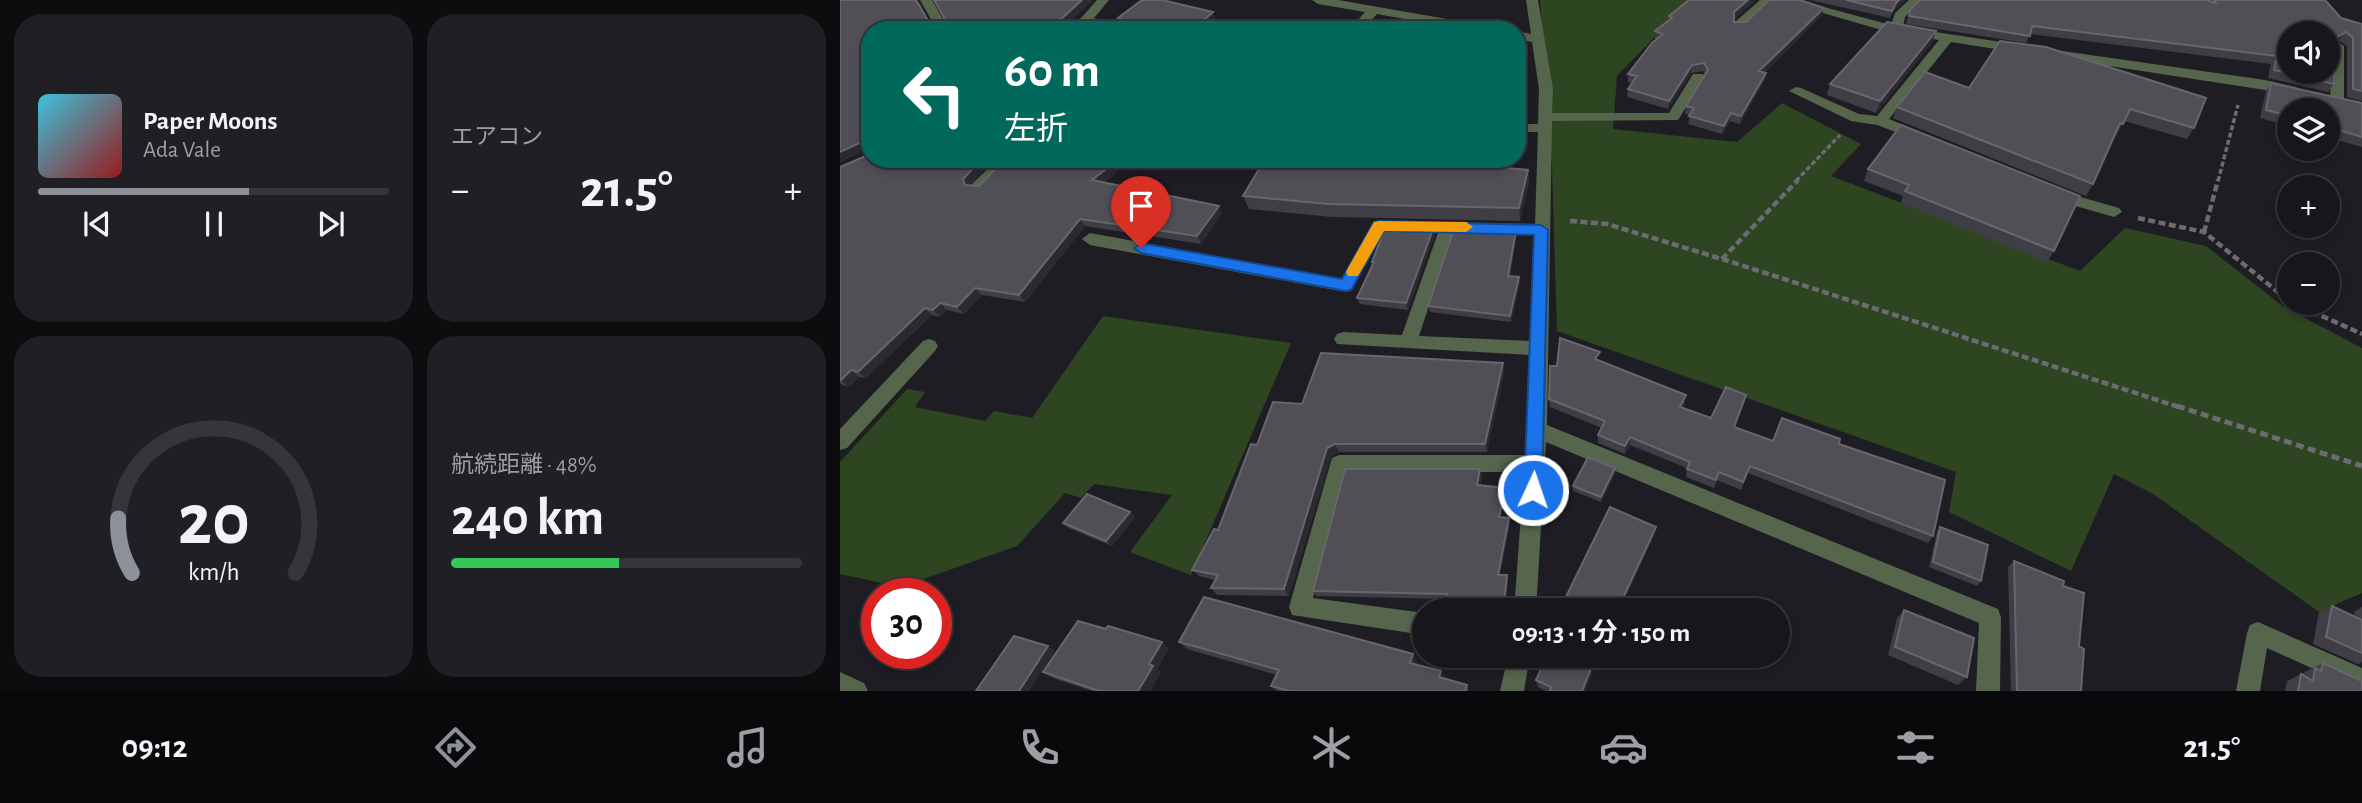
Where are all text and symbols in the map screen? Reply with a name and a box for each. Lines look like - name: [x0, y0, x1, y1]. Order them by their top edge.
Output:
- map controls: [2277, 21, 2340, 315]
- button: sound: [2277, 21, 2340, 84]
- text: 60 m: [1004, 47, 1100, 96]
- icon: left: [889, 49, 980, 140]
- button: layers: [2277, 98, 2340, 161]
- text: Paper Moons: [143, 108, 278, 134]
- text: 左折: [1004, 113, 1068, 145]
- text: エアコン: [451, 126, 543, 149]
- text: Ada Vale: [143, 139, 221, 162]
- text: 21.5°: [580, 164, 673, 216]
- text: −: [451, 172, 469, 210]
- text: +: [784, 172, 802, 210]
- button: +: [2277, 175, 2340, 238]
- pin: [1111, 176, 1171, 248]
- icon: arrive: [1122, 187, 1160, 225]
- icon: previous: [78, 205, 116, 243]
- icon: pause: [195, 205, 233, 243]
- icon: next: [312, 205, 350, 243]
- button: −: [2277, 252, 2340, 315]
- position arrow: [1496, 453, 1570, 527]
- text: 航続距離 · 48%: [451, 454, 597, 477]
- text: 20: [177, 485, 250, 558]
- text: 240 km: [451, 492, 604, 544]
- text: km/h: [188, 559, 239, 584]
- speed limit sign: 30: [861, 578, 952, 669]
- text: 09:13 · 1 分 · 150 m: [1512, 620, 1690, 646]
- icon: directions: [431, 723, 480, 772]
- icon: music: [723, 723, 772, 772]
- icon: phone: [1015, 723, 1064, 772]
- icon: climate: [1307, 723, 1356, 772]
- icon: car: [1599, 723, 1648, 772]
- icon: filters: [1891, 723, 1940, 772]
- text: 09:12: [122, 731, 188, 763]
- text: 21.5°: [2183, 731, 2240, 763]

